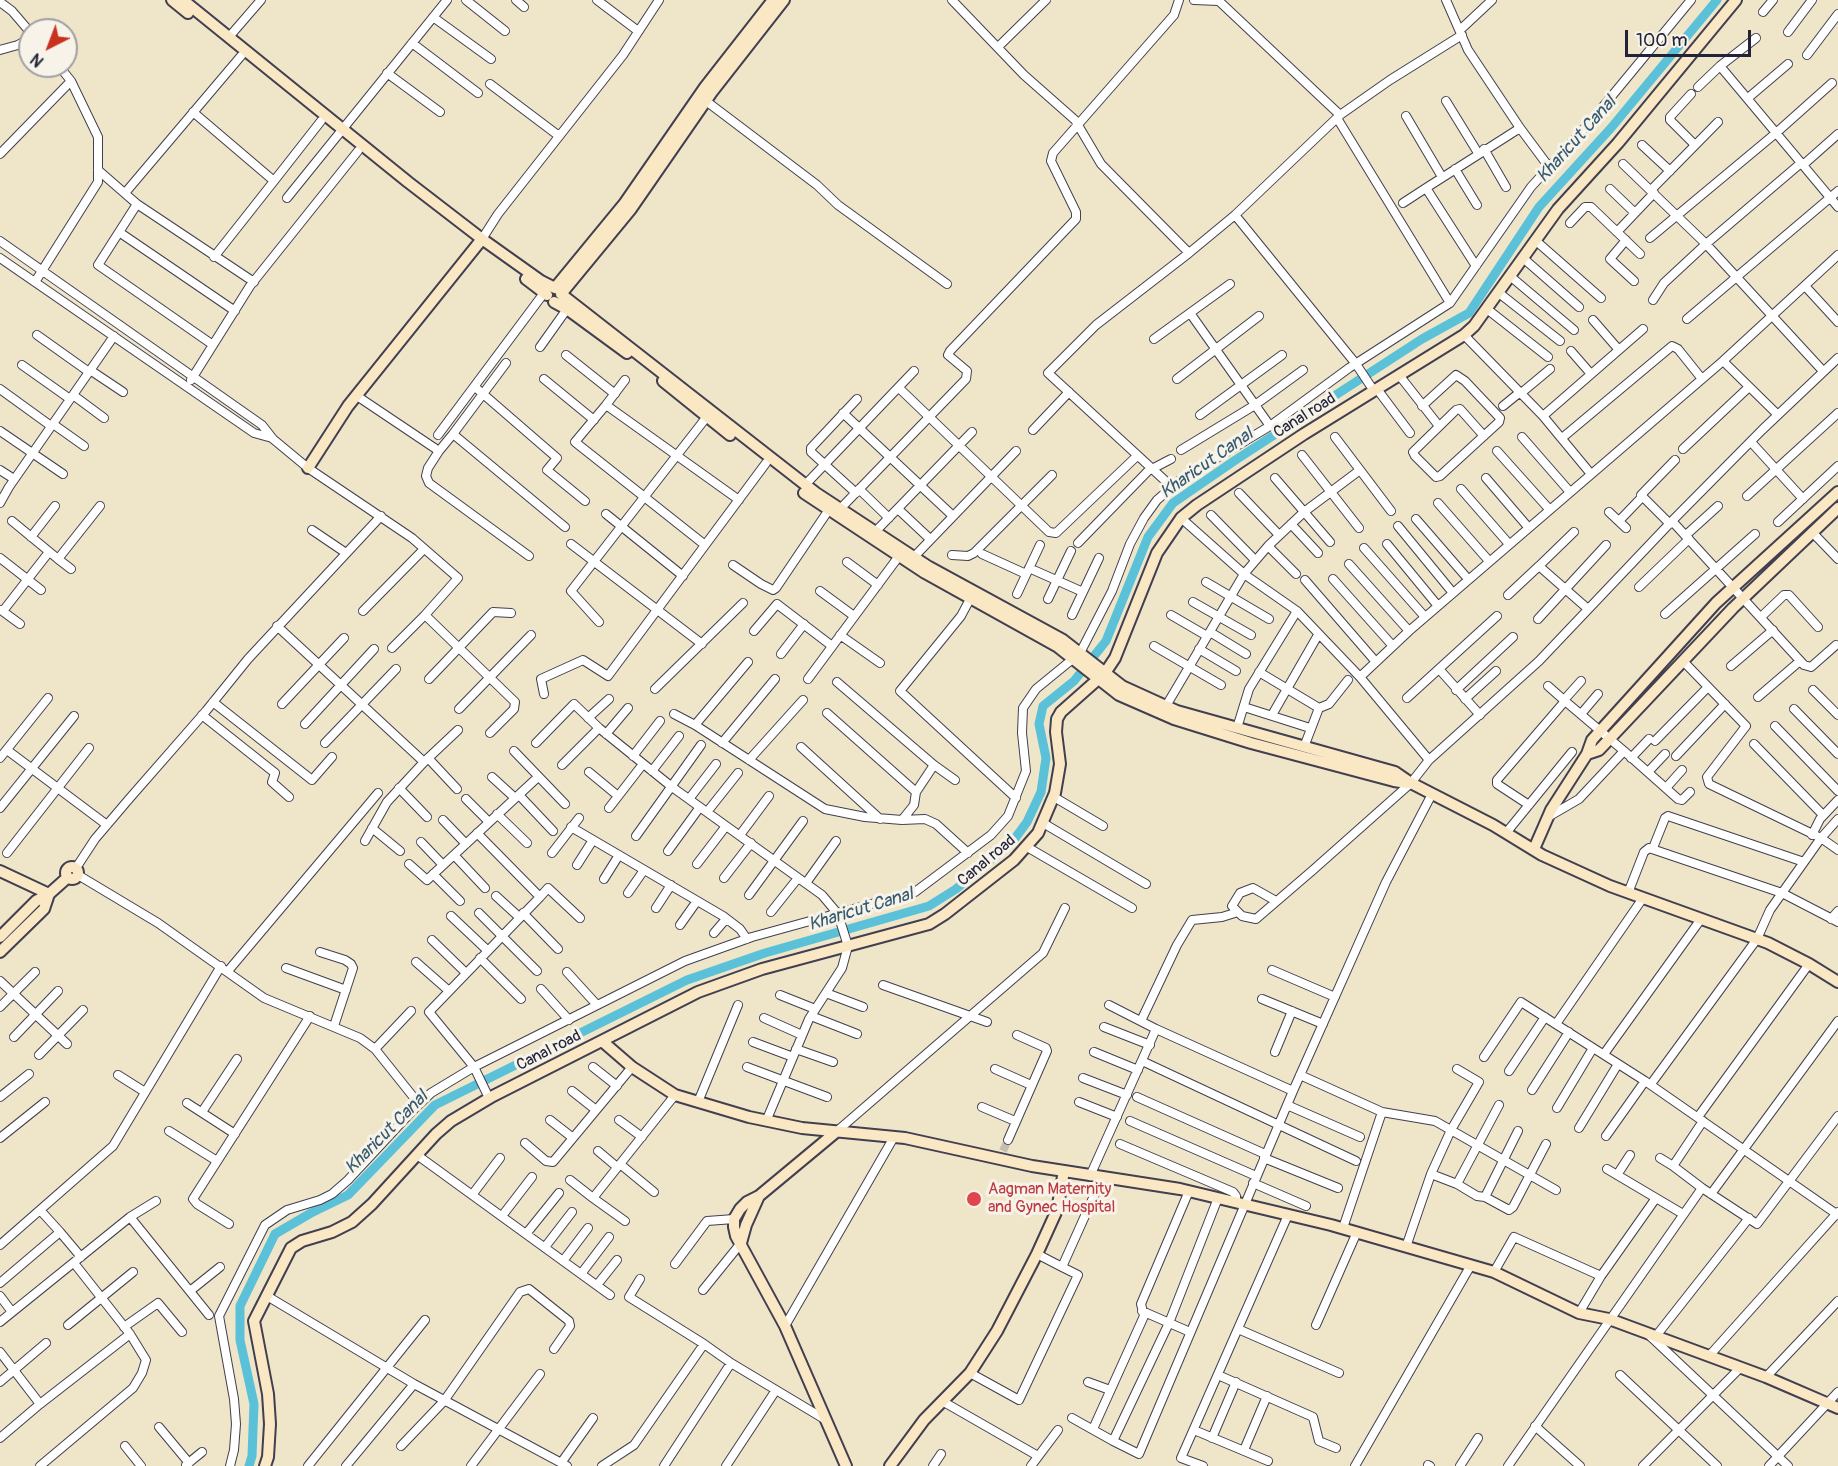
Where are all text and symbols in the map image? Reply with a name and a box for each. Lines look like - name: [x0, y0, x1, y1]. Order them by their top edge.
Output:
- north arrow: [18, 18, 78, 78]
- scale bar: [1628, 18, 1754, 56]
- text: 100 m: [1636, 29, 1688, 52]
- text: N: [27, 49, 48, 71]
- water label: Kharicut Canal: [1533, 92, 1621, 188]
- street label: Canal road: [1270, 389, 1340, 443]
- water label: Kharicut Canal: [1156, 424, 1258, 504]
- street label: Canal road: [954, 831, 1020, 891]
- water label: Kharicut Canal: [806, 884, 916, 936]
- street label: Canal road: [514, 1027, 584, 1075]
- water label: Kharicut Canal: [341, 1087, 433, 1179]
- place label: Aagman Maternity and Gynec Hospital: [988, 1180, 1115, 1218]
- marker: Aagman Maternity and Gynec Hospital: [965, 1190, 983, 1208]

